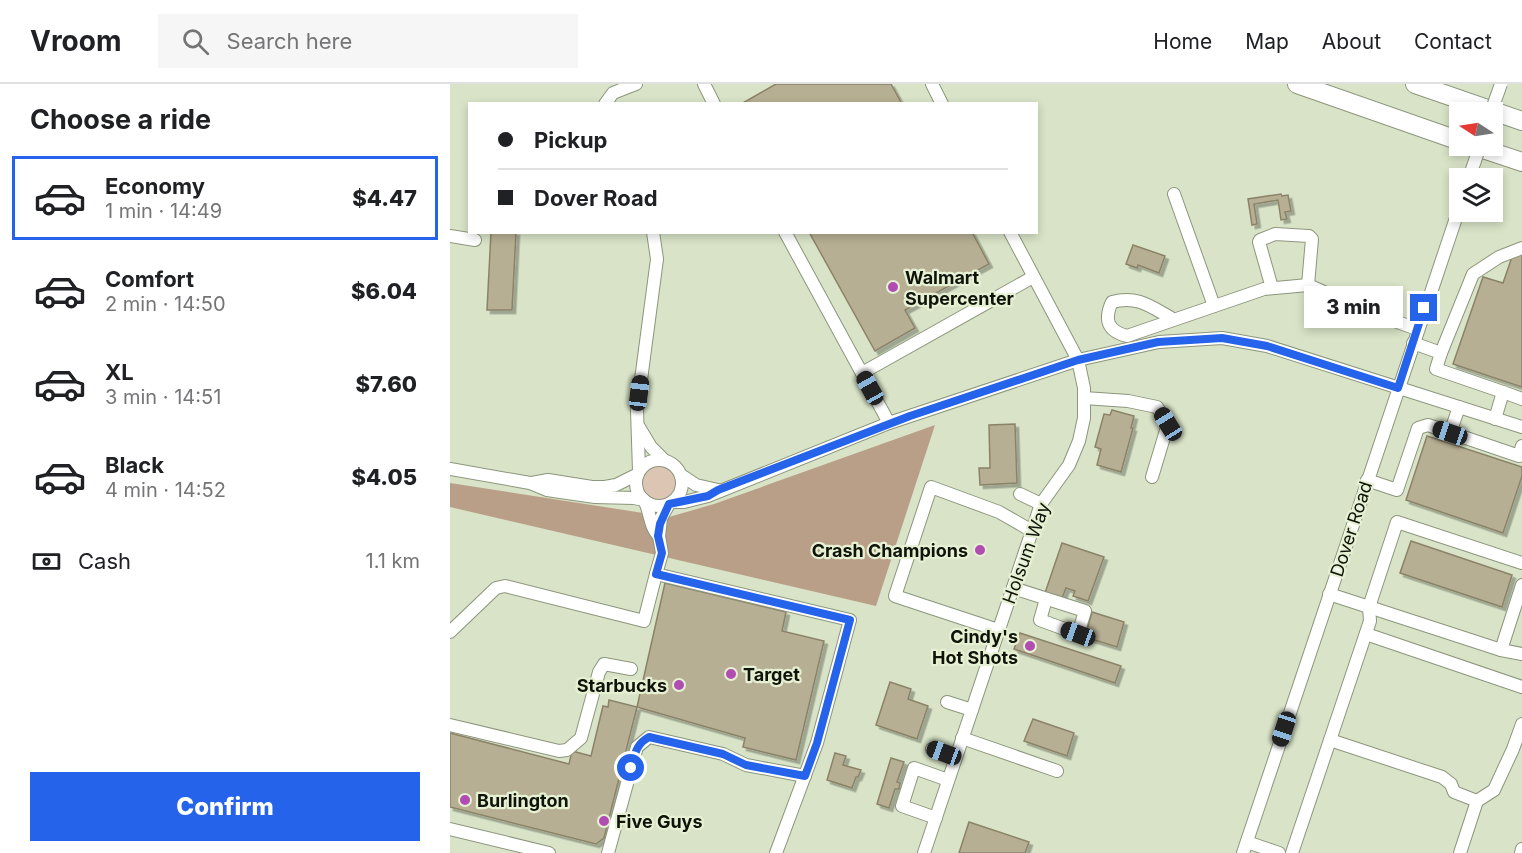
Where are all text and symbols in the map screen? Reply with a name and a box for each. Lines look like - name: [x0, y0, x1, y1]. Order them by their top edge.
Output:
- search box: [158, 14, 578, 68]
- text: Vroom: [30, 24, 122, 58]
- icon: search: [179, 25, 212, 58]
- text: Search here: [227, 28, 352, 54]
- text: Home: [1153, 29, 1212, 54]
- text: Map: [1245, 29, 1289, 54]
- text: About: [1322, 29, 1381, 54]
- text: Contact: [1414, 29, 1492, 54]
- north arrow: [1449, 102, 1503, 156]
- map controls: [1449, 102, 1503, 222]
- text: Choose a ride: [30, 103, 211, 136]
- text: Pickup: [534, 127, 608, 153]
- button: layers: [1449, 168, 1503, 222]
- icon: car: [33, 171, 87, 225]
- text: Economy: [105, 173, 205, 199]
- text: $4.47: [352, 185, 417, 211]
- text: Dover Road: [534, 185, 658, 211]
- text: 1 min · 14:49: [105, 199, 222, 223]
- icon: car: [33, 264, 87, 318]
- text: Comfort: [105, 266, 194, 292]
- place label: Walmart Supercenter: [905, 267, 1014, 309]
- text: $6.04: [351, 278, 417, 304]
- marker: Walmart Supercenter: [886, 280, 900, 294]
- callout: 3 min: [1304, 287, 1403, 329]
- text: 2 min · 14:50: [105, 292, 226, 316]
- route end: [1410, 294, 1437, 321]
- text: 3 min: [1326, 295, 1381, 319]
- icon: car: [33, 357, 87, 411]
- text: XL: [105, 359, 134, 385]
- car: [853, 368, 887, 408]
- text: $7.60: [355, 371, 417, 397]
- car: [628, 374, 650, 412]
- text: 3 min · 14:51: [105, 385, 221, 409]
- car: [1151, 404, 1185, 444]
- car: [1430, 419, 1470, 447]
- icon: car: [33, 450, 87, 504]
- text: Black: [105, 452, 164, 478]
- text: $4.05: [351, 464, 417, 490]
- text: 4 min · 14:52: [105, 478, 226, 502]
- street label: Dover Road: [1326, 479, 1376, 579]
- street label: Holsum Way: [998, 499, 1054, 607]
- place label: Crash Champions: [812, 540, 968, 561]
- marker: Crash Champions: [973, 543, 987, 557]
- icon: cash: [30, 545, 63, 578]
- text: Cash: [78, 548, 131, 574]
- text: 1.1 km: [366, 549, 420, 573]
- car: [1058, 619, 1098, 649]
- place label: Cindy's Hot Shots: [932, 626, 1018, 668]
- marker: Cindy's Hot Shots: [1023, 639, 1037, 653]
- place label: Target: [743, 664, 800, 685]
- marker: Target: [724, 667, 738, 681]
- place label: Starbucks: [577, 675, 667, 696]
- marker: Starbucks: [672, 678, 686, 692]
- car: [1270, 709, 1298, 749]
- car: [924, 738, 964, 768]
- route start: [617, 754, 644, 781]
- button: Confirm: [30, 772, 420, 841]
- place label: Burlington: [477, 790, 569, 811]
- marker: Burlington: [458, 793, 472, 807]
- place label: Five Guys: [616, 811, 703, 832]
- marker: Five Guys: [597, 814, 611, 828]

